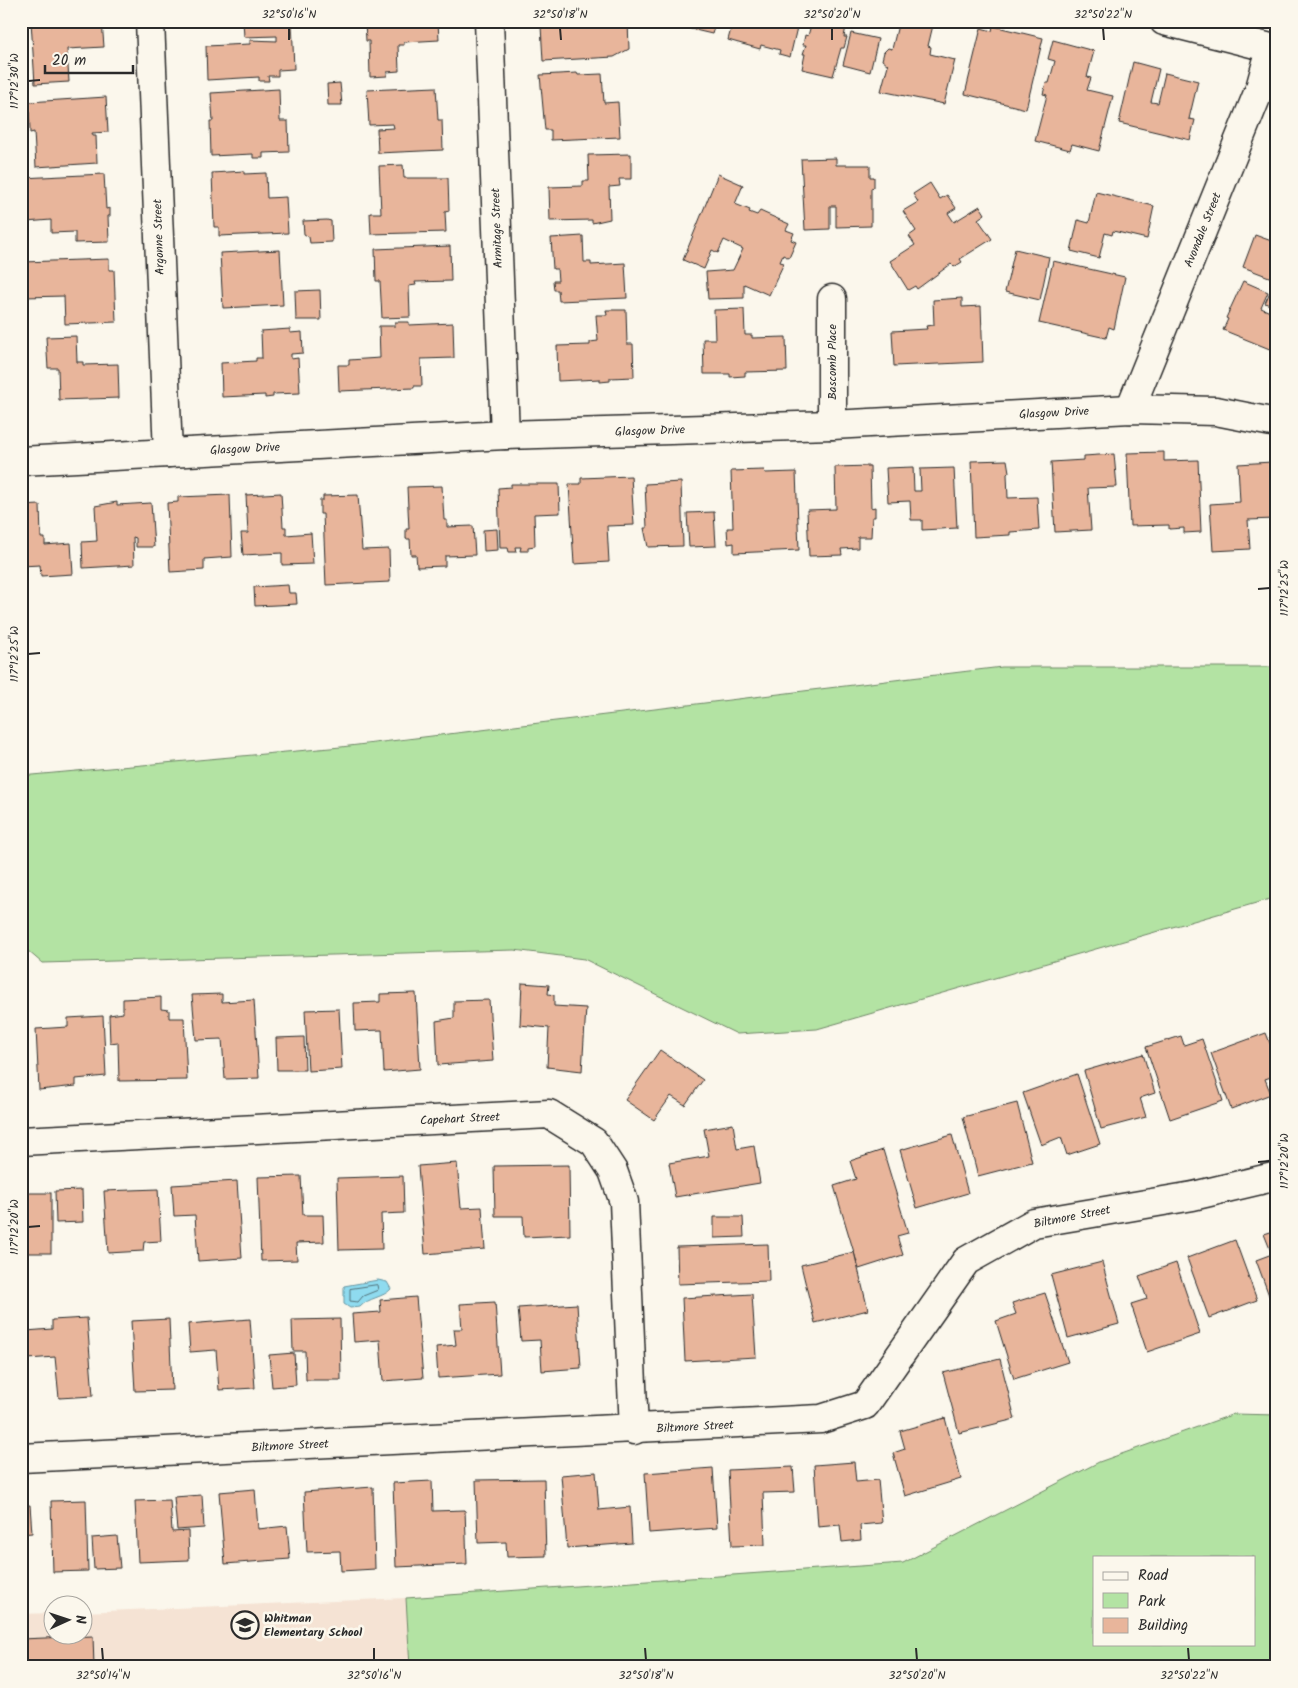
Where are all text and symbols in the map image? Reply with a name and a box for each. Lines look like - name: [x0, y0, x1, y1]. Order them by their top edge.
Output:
- text: 32°50'16"N: [262, 5, 316, 24]
- text: 32°50'18"N: [532, 5, 588, 24]
- text: 32°50'20"N: [803, 5, 861, 24]
- text: 32°50'22"N: [1074, 5, 1132, 24]
- scale bar: [45, 42, 132, 74]
- text: 20 m: [52, 49, 86, 73]
- text: 117°12'30"W: [5, 53, 24, 109]
- street label: Armitage Street: [486, 187, 508, 268]
- street label: Avondale Street: [1179, 189, 1227, 270]
- street label: Argonne Street: [148, 198, 170, 275]
- street label: Bascomb Place: [823, 324, 842, 400]
- street label: Glasgow Drive: [1019, 402, 1090, 424]
- street label: Glasgow Drive: [615, 420, 686, 442]
- street label: Glasgow Drive: [210, 438, 281, 460]
- text: 117°12'25"W: [1275, 560, 1294, 616]
- text: 117°12'25"W: [5, 626, 24, 682]
- street label: Capehart Street: [420, 1107, 501, 1131]
- text: 117°12'20"W: [1275, 1133, 1294, 1189]
- text: 117°12'20"W: [5, 1199, 24, 1255]
- street label: Biltmore Street: [1032, 1200, 1112, 1234]
- street label: Biltmore Street: [656, 1415, 735, 1439]
- street label: Biltmore Street: [251, 1434, 330, 1458]
- legend: [1093, 1556, 1256, 1646]
- text: Road: [1138, 1564, 1169, 1588]
- text: Park: [1138, 1590, 1166, 1614]
- north arrow: [42, 1596, 92, 1646]
- place label: Whitman Elementary School: [264, 1609, 363, 1642]
- school or university icon: Whitman Elementary School: [230, 1610, 260, 1640]
- text: N: [69, 1614, 91, 1625]
- text: Building: [1138, 1614, 1188, 1638]
- text: 32°50'14"N: [76, 1666, 130, 1685]
- text: 32°50'16"N: [347, 1666, 401, 1685]
- text: 32°50'18"N: [618, 1666, 674, 1685]
- text: 32°50'20"N: [888, 1666, 946, 1685]
- text: 32°50'22"N: [1160, 1666, 1218, 1685]

